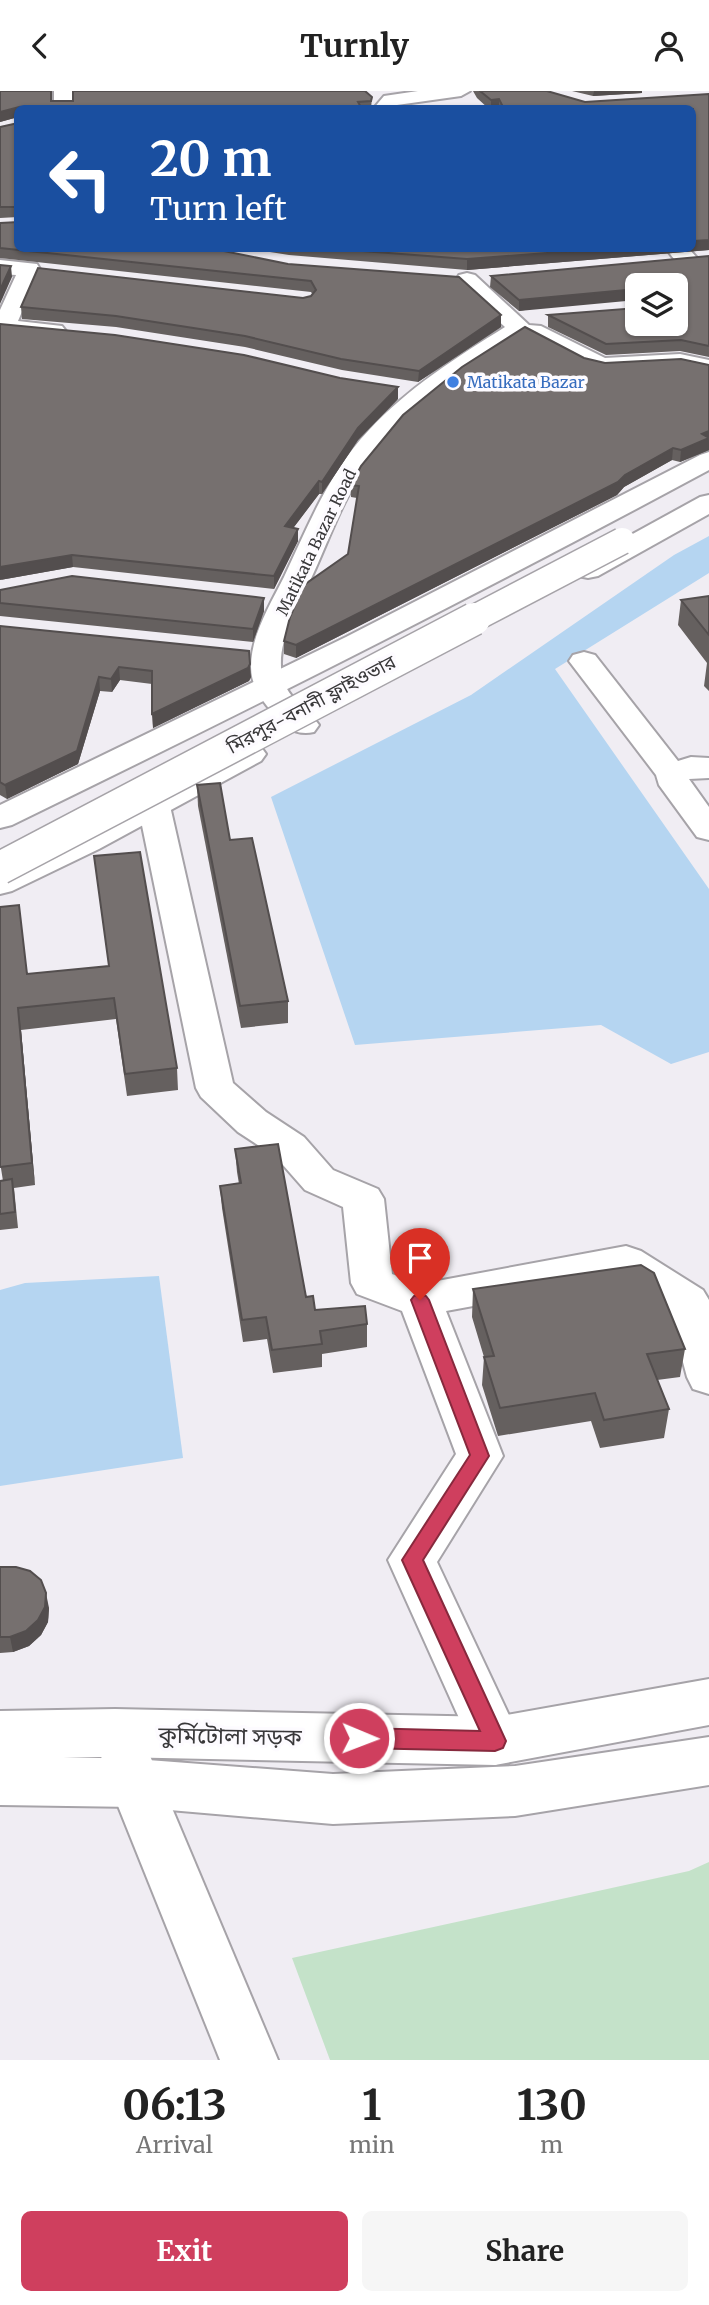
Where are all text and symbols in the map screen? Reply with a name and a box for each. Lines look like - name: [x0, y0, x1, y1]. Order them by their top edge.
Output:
- text: Turnly: [300, 26, 409, 66]
- icon: back: [21, 27, 59, 65]
- icon: person: [650, 27, 688, 65]
- text: 20 m: [150, 128, 271, 189]
- icon: left: [35, 133, 126, 224]
- text: Turn left: [150, 189, 287, 229]
- map controls: [625, 273, 688, 336]
- button: layers: [625, 273, 688, 336]
- place label: Matikata Bazar: [467, 372, 585, 392]
- marker: Matikata Bazar: [445, 374, 461, 390]
- street label: Matikata Bazar Road: [272, 465, 360, 618]
- street label: মিরপুর-বনানী ফ্লাইওভার: [222, 649, 400, 759]
- pin: [390, 1228, 450, 1300]
- icon: arrive: [401, 1239, 439, 1277]
- position arrow: [322, 1701, 396, 1775]
- street label: কুর্মিটোলা সড়ক: [157, 1720, 302, 1751]
- text: 06:13: [122, 2079, 227, 2131]
- text: 1: [362, 2079, 382, 2131]
- text: 130: [517, 2079, 587, 2131]
- text: Arrival: [136, 2130, 213, 2159]
- text: min: [349, 2130, 395, 2159]
- text: m: [540, 2130, 563, 2159]
- button: Exit: [21, 2211, 348, 2291]
- button: Share: [362, 2211, 688, 2291]

